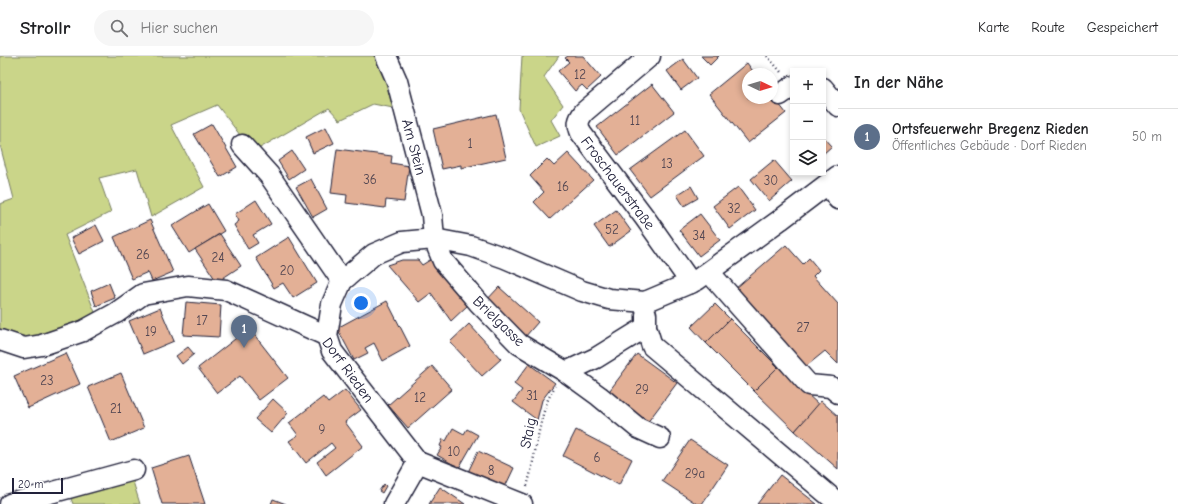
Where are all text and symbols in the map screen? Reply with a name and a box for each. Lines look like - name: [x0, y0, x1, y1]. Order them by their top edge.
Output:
- search box: [94, 10, 374, 46]
- text: Strollr: [20, 17, 70, 39]
- icon: search: [108, 17, 130, 39]
- text: Hier suchen: [140, 19, 218, 37]
- text: Karte: [978, 19, 1009, 36]
- text: Route: [1031, 19, 1065, 36]
- text: Gespeichert: [1087, 19, 1158, 36]
- house number: 12: [574, 67, 586, 82]
- north arrow: [742, 68, 778, 104]
- map controls: [790, 68, 826, 176]
- button: +: [790, 68, 826, 104]
- text: In der Nähe: [854, 73, 943, 92]
- button: −: [790, 104, 826, 140]
- house number: 11: [630, 113, 640, 128]
- street label: Am Stein: [398, 117, 430, 177]
- text: Ortsfeuerwehr Bregenz Rieden: [892, 120, 1089, 138]
- text: 1: [864, 129, 870, 144]
- text: 50 m: [1132, 129, 1162, 144]
- street label: Froschauerstraße: [577, 133, 659, 233]
- house number: 1: [467, 136, 473, 151]
- text: Öffentliches Gebäude · Dorf Rieden: [892, 138, 1087, 153]
- button: layers: [790, 140, 826, 176]
- house number: 13: [661, 156, 673, 171]
- house number: 36: [363, 172, 377, 187]
- house number: 30: [764, 173, 778, 188]
- house number: 16: [557, 179, 569, 194]
- house number: 32: [727, 201, 741, 216]
- house number: 52: [605, 222, 619, 237]
- house number: 34: [693, 228, 705, 243]
- house number: 26: [136, 247, 150, 262]
- house number: 24: [211, 250, 225, 265]
- house number: 20: [280, 263, 294, 278]
- street label: Brielgasse: [469, 292, 529, 350]
- your location: [351, 293, 371, 313]
- house number: 17: [196, 313, 208, 328]
- pin: 1: [231, 315, 257, 348]
- house number: 27: [797, 320, 809, 335]
- house number: 19: [145, 324, 157, 339]
- street label: Dorf Rieden: [318, 334, 378, 406]
- house number: 23: [40, 373, 54, 388]
- house number: 29: [635, 382, 649, 397]
- house number: 31: [526, 388, 538, 403]
- house number: 12: [414, 390, 426, 405]
- house number: 21: [110, 401, 122, 416]
- street label: Staig: [516, 416, 540, 450]
- house number: 9: [319, 422, 326, 437]
- house number: 10: [447, 444, 461, 459]
- house number: 6: [593, 450, 601, 465]
- house number: 8: [488, 463, 495, 478]
- house number: 29a: [685, 466, 705, 481]
- scale bar: [12, 476, 63, 495]
- text: 20 m: [18, 478, 43, 491]

